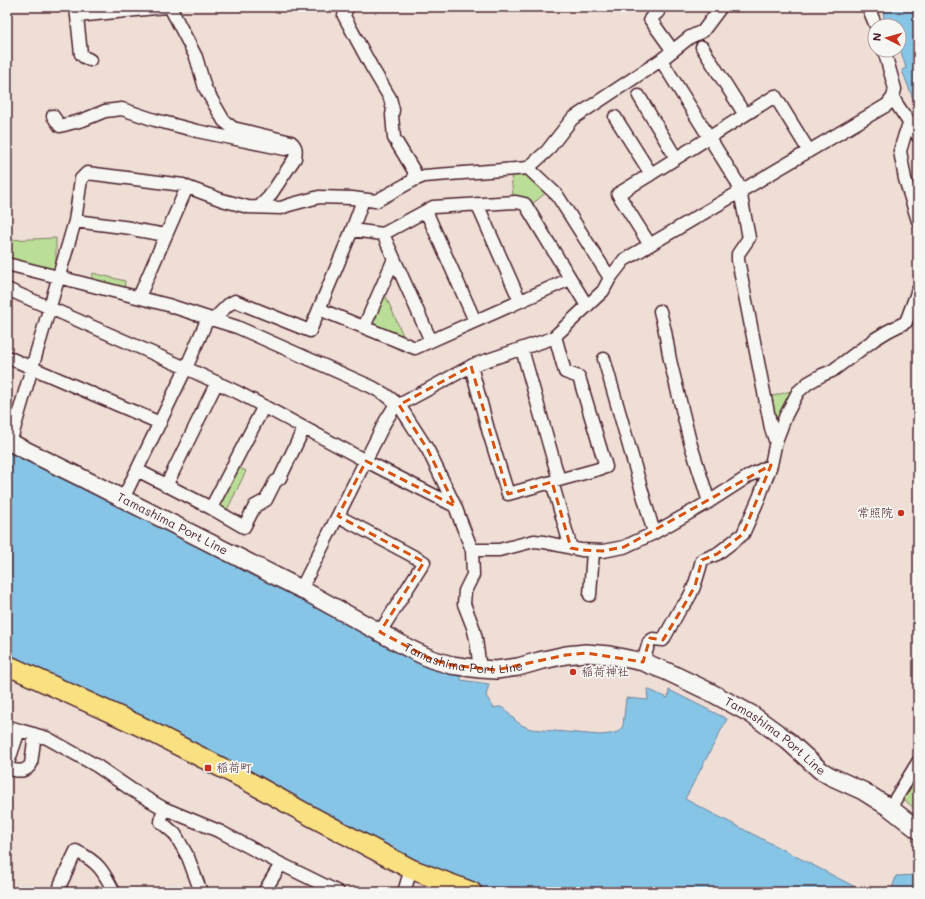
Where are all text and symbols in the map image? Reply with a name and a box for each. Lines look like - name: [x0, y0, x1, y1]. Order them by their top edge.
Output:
- north arrow: [867, 18, 907, 58]
- text: N: [869, 32, 884, 42]
- street label: Tamashima Port Line: [115, 488, 231, 558]
- place label: 常照院: [857, 504, 893, 520]
- marker: 常照院: [896, 508, 906, 518]
- street label: Tamashima Port Line: [402, 638, 525, 677]
- place label: 稲荷神社: [581, 663, 629, 679]
- marker: 稲荷神社: [568, 667, 578, 677]
- street label: Tamashima Port Line: [722, 693, 828, 778]
- place label: 稲荷町: [216, 759, 252, 775]
- marker: 稲荷町: [203, 763, 213, 773]

